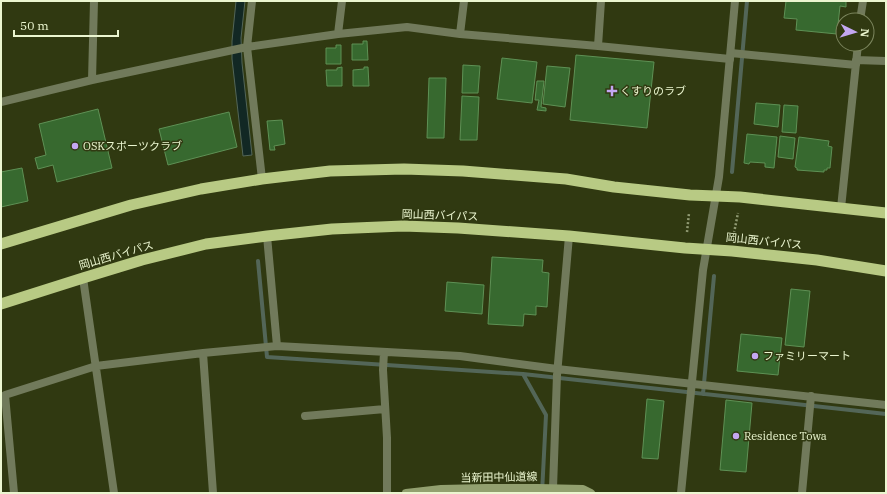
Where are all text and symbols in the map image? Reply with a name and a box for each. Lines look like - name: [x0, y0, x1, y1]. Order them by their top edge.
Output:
- scale bar: [14, 12, 118, 38]
- north arrow: [835, 12, 875, 52]
- text: 50 m: [20, 18, 49, 33]
- text: N: [858, 28, 872, 38]
- place label: くすりのラブ: [620, 84, 686, 98]
- marker: くすりのラブ: [607, 86, 617, 96]
- place label: OSKスポーツクラブ: [83, 139, 182, 153]
- marker: OSKスポーツクラブ: [70, 141, 80, 151]
- street label: 岡山西バイパス: [401, 207, 479, 223]
- street label: 岡山西バイパス: [725, 230, 803, 252]
- street label: 岡山西バイパス: [77, 238, 155, 272]
- place label: ファミリーマート: [763, 349, 851, 363]
- marker: ファミリーマート: [750, 351, 760, 361]
- place label: Residence Towa: [744, 429, 827, 443]
- marker: Residence Towa: [731, 431, 741, 441]
- street label: 当新田中仙道線: [460, 469, 538, 485]

